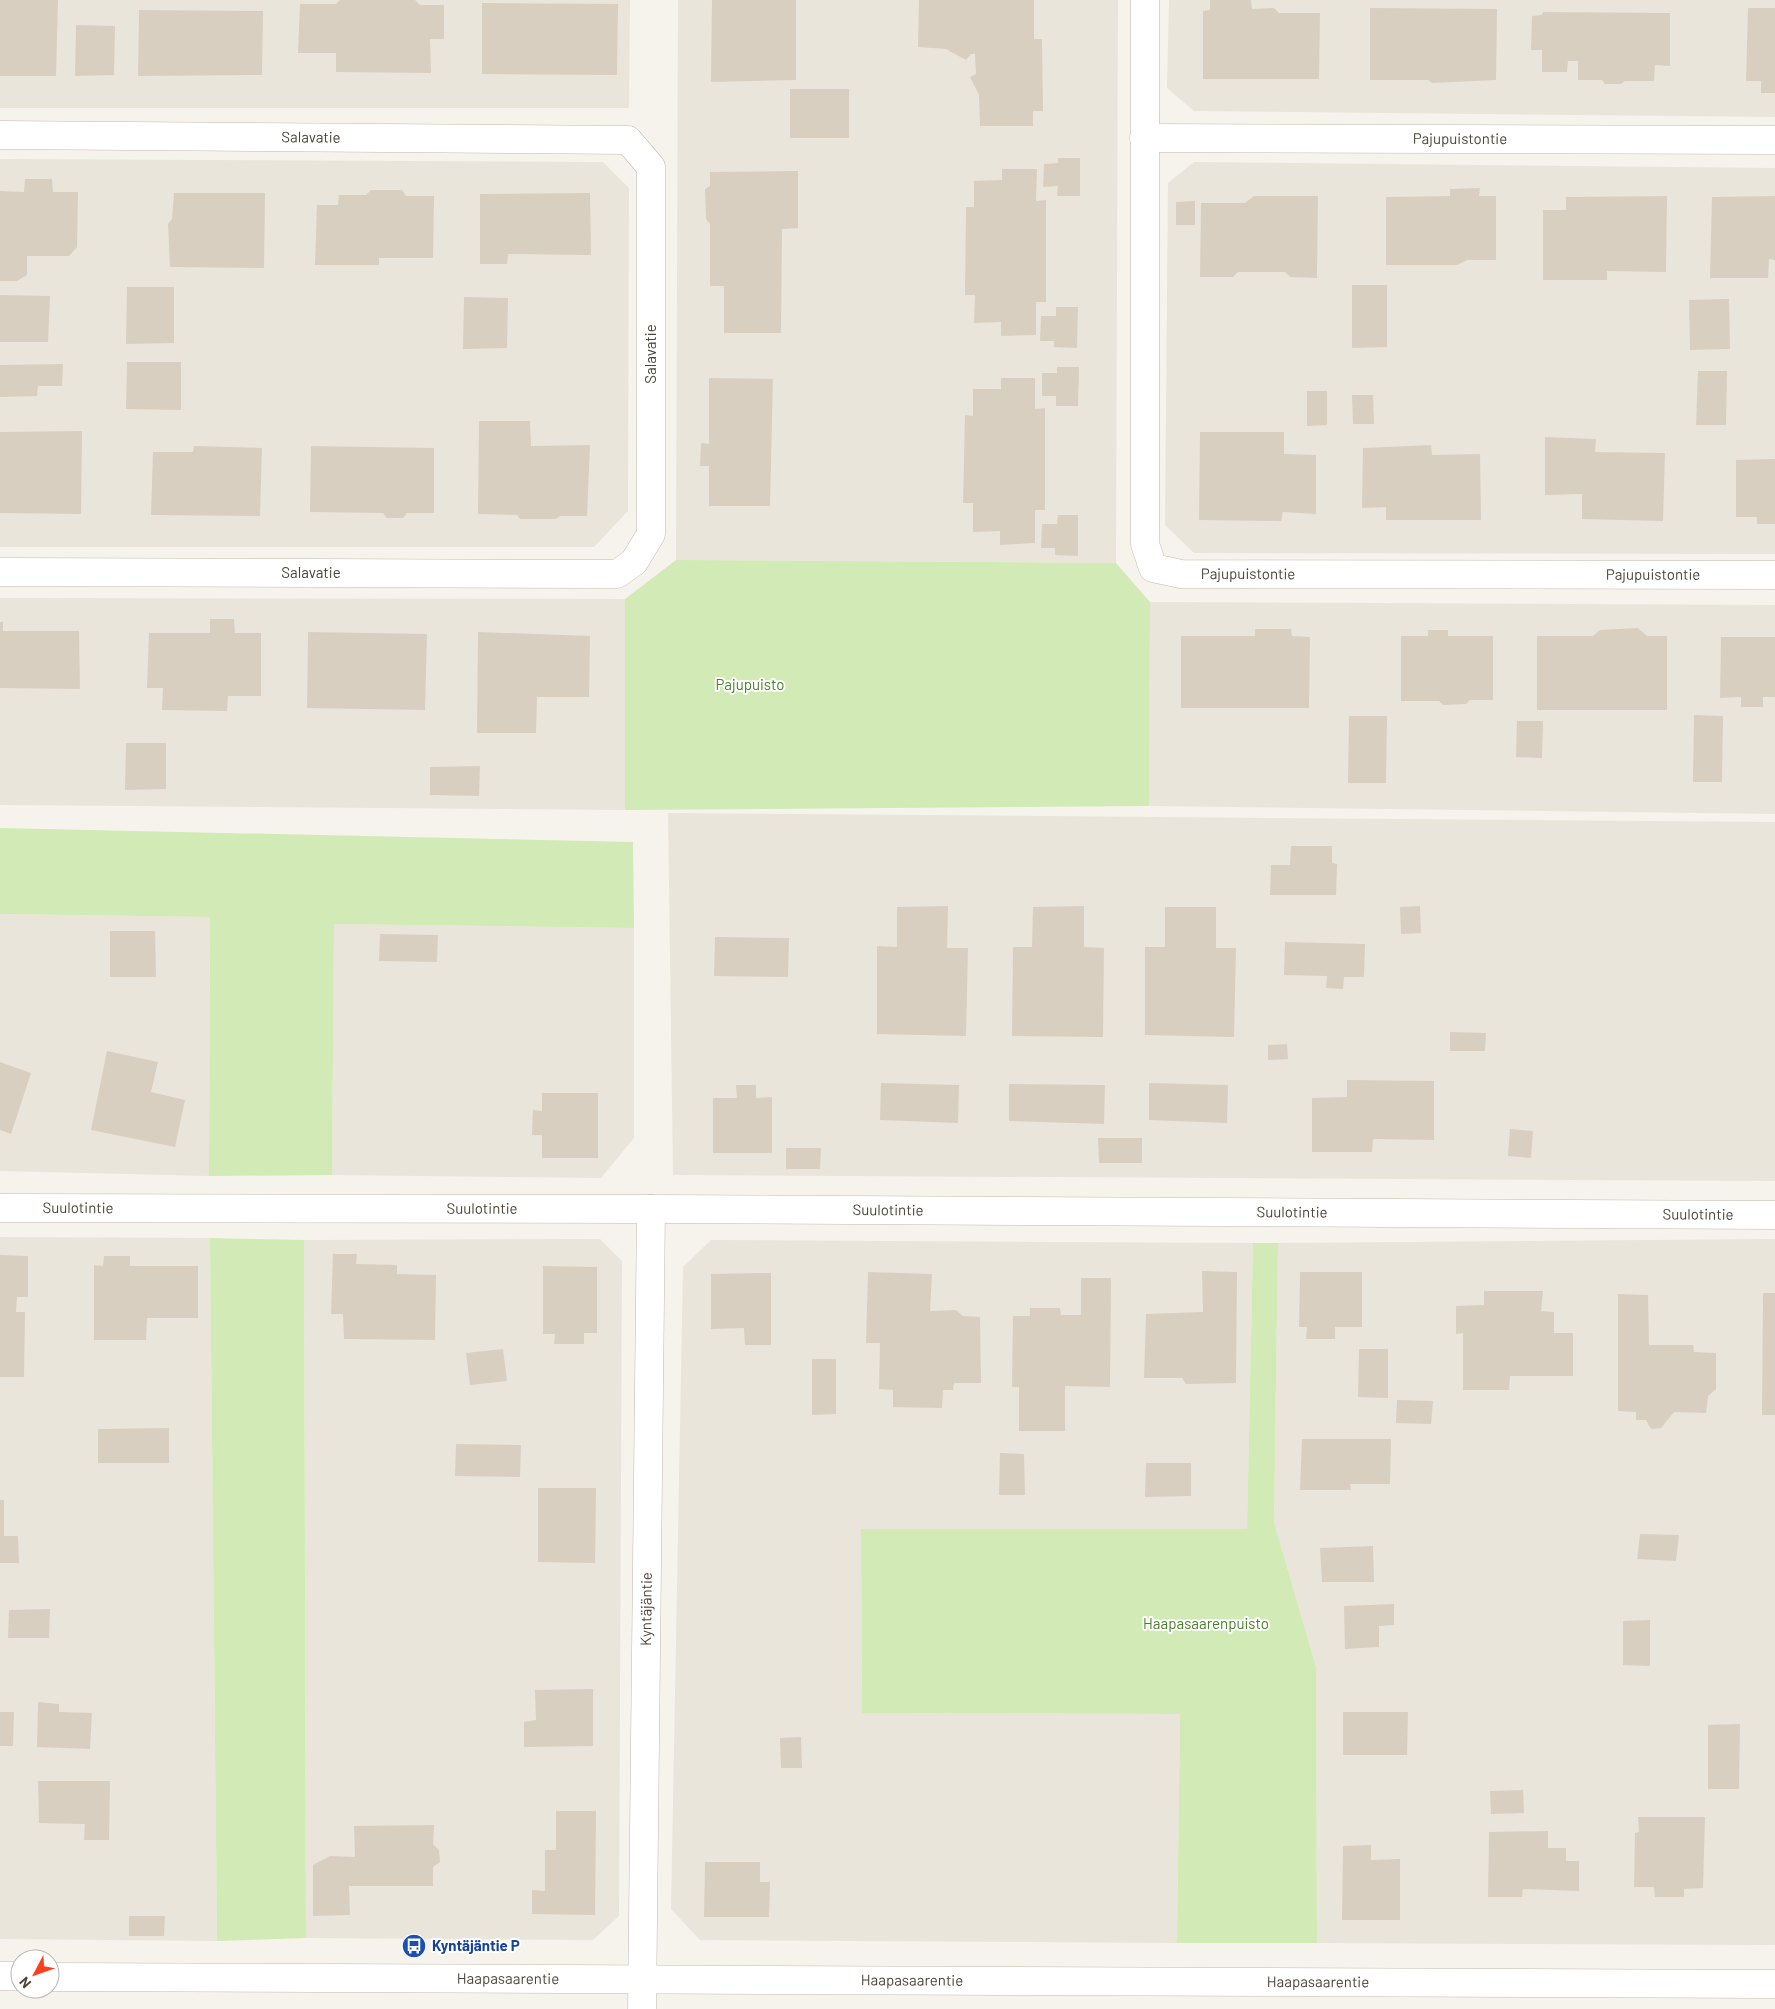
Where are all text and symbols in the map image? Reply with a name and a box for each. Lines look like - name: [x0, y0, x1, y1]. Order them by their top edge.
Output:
- street label: Salavatie: [281, 127, 341, 146]
- street label: Pajupuistontie: [1413, 129, 1507, 147]
- street label: Salavatie: [641, 324, 659, 384]
- street label: Salavatie: [281, 563, 341, 581]
- street label: Pajupuistontie: [1201, 564, 1295, 582]
- street label: Pajupuistontie: [1606, 565, 1700, 583]
- park label: Pajupuisto: [716, 675, 784, 693]
- street label: Suulotintie: [42, 1198, 114, 1216]
- street label: Suulotintie: [446, 1199, 518, 1217]
- street label: Suulotintie: [852, 1200, 924, 1218]
- street label: Suulotintie: [1256, 1202, 1328, 1221]
- street label: Suulotintie: [1662, 1204, 1734, 1223]
- street label: Kyntäjäntie: [636, 1572, 655, 1646]
- park label: Haapasaarenpuisto: [1143, 1614, 1269, 1632]
- bus stop icon: Kyntäjäntie P: [401, 1933, 427, 1959]
- place label: Kyntäjäntie P: [432, 1936, 520, 1954]
- north arrow: [10, 1949, 60, 1999]
- street label: Haapasaarentie: [457, 1969, 559, 1987]
- street label: Haapasaarentie: [861, 1970, 963, 1989]
- street label: Haapasaarentie: [1267, 1972, 1369, 1990]
- text: N: [15, 1974, 34, 1992]

